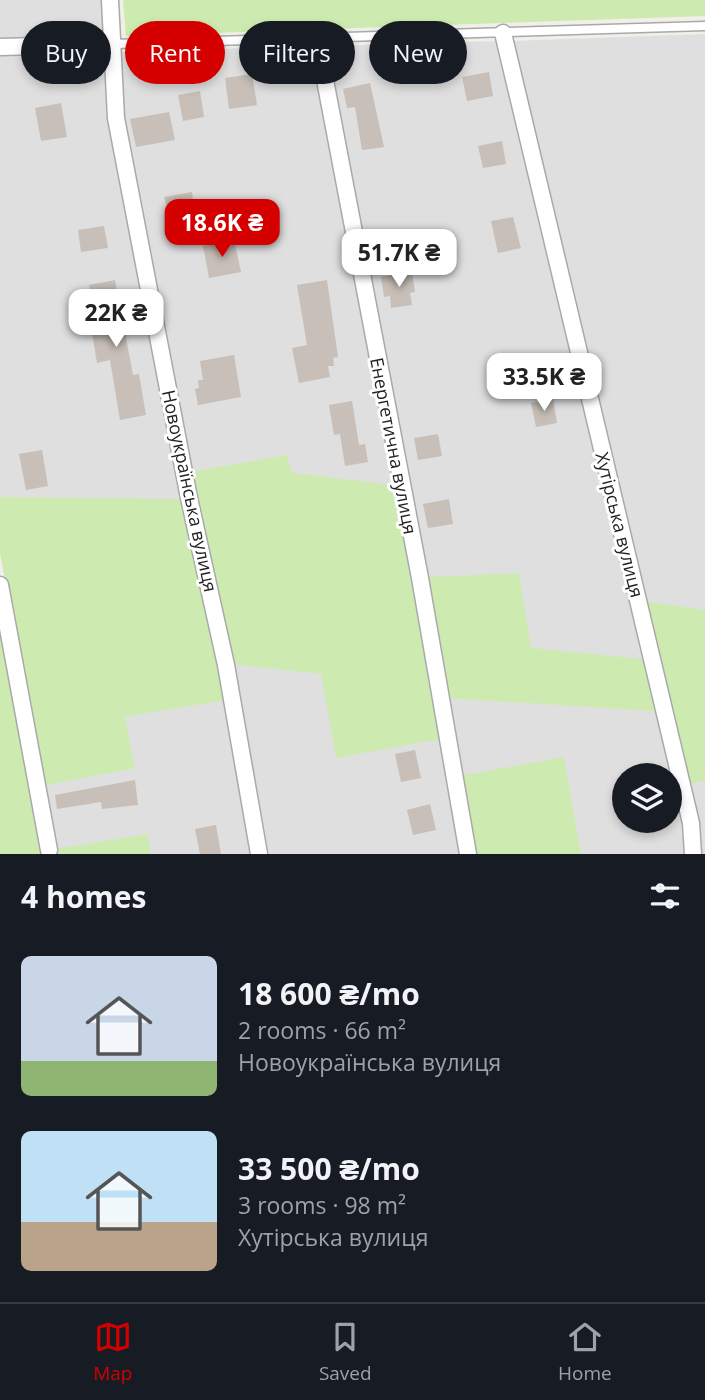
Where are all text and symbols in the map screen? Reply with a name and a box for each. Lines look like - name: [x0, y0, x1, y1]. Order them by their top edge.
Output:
- chip: Buy: [21, 21, 111, 84]
- chip: Rent: [125, 21, 225, 84]
- chip: Filters: [239, 21, 355, 84]
- chip: New: [369, 21, 467, 84]
- pin: 18.6K ₴: [157, 200, 287, 259]
- text: 18.6K ₴: [181, 206, 263, 238]
- pin: 51.7K ₴: [334, 230, 464, 289]
- text: 51.7K ₴: [358, 236, 440, 268]
- pin: 22K ₴: [67, 290, 165, 349]
- text: 22K ₴: [85, 296, 147, 328]
- pin: 33.5K ₴: [479, 354, 609, 413]
- street label: Енергетична вулиця: [365, 355, 423, 536]
- text: 33.5K ₴: [503, 360, 585, 392]
- street label: Новоукраїнська вулиця: [157, 388, 223, 594]
- street label: Хутірська вулиця: [590, 450, 650, 600]
- map controls: [612, 763, 682, 833]
- button: layers: [612, 763, 682, 833]
- text: 4 homes: [21, 876, 146, 917]
- icon: filters: [646, 877, 684, 915]
- text: 18 600 ₴/mo: [238, 973, 420, 1014]
- icon: home: [77, 984, 161, 1068]
- text: 2 rooms · 66 m²: [238, 1014, 406, 1046]
- text: Новоукраїнська вулиця: [238, 1046, 501, 1078]
- text: 33 500 ₴/mo: [238, 1148, 420, 1189]
- icon: home: [77, 1159, 161, 1243]
- text: 3 rooms · 98 m²: [238, 1189, 406, 1221]
- text: Хутірська вулиця: [238, 1221, 428, 1253]
- tab: Map: [93, 1318, 132, 1386]
- tab: Saved: [319, 1318, 372, 1386]
- tab: Home: [558, 1318, 612, 1386]

